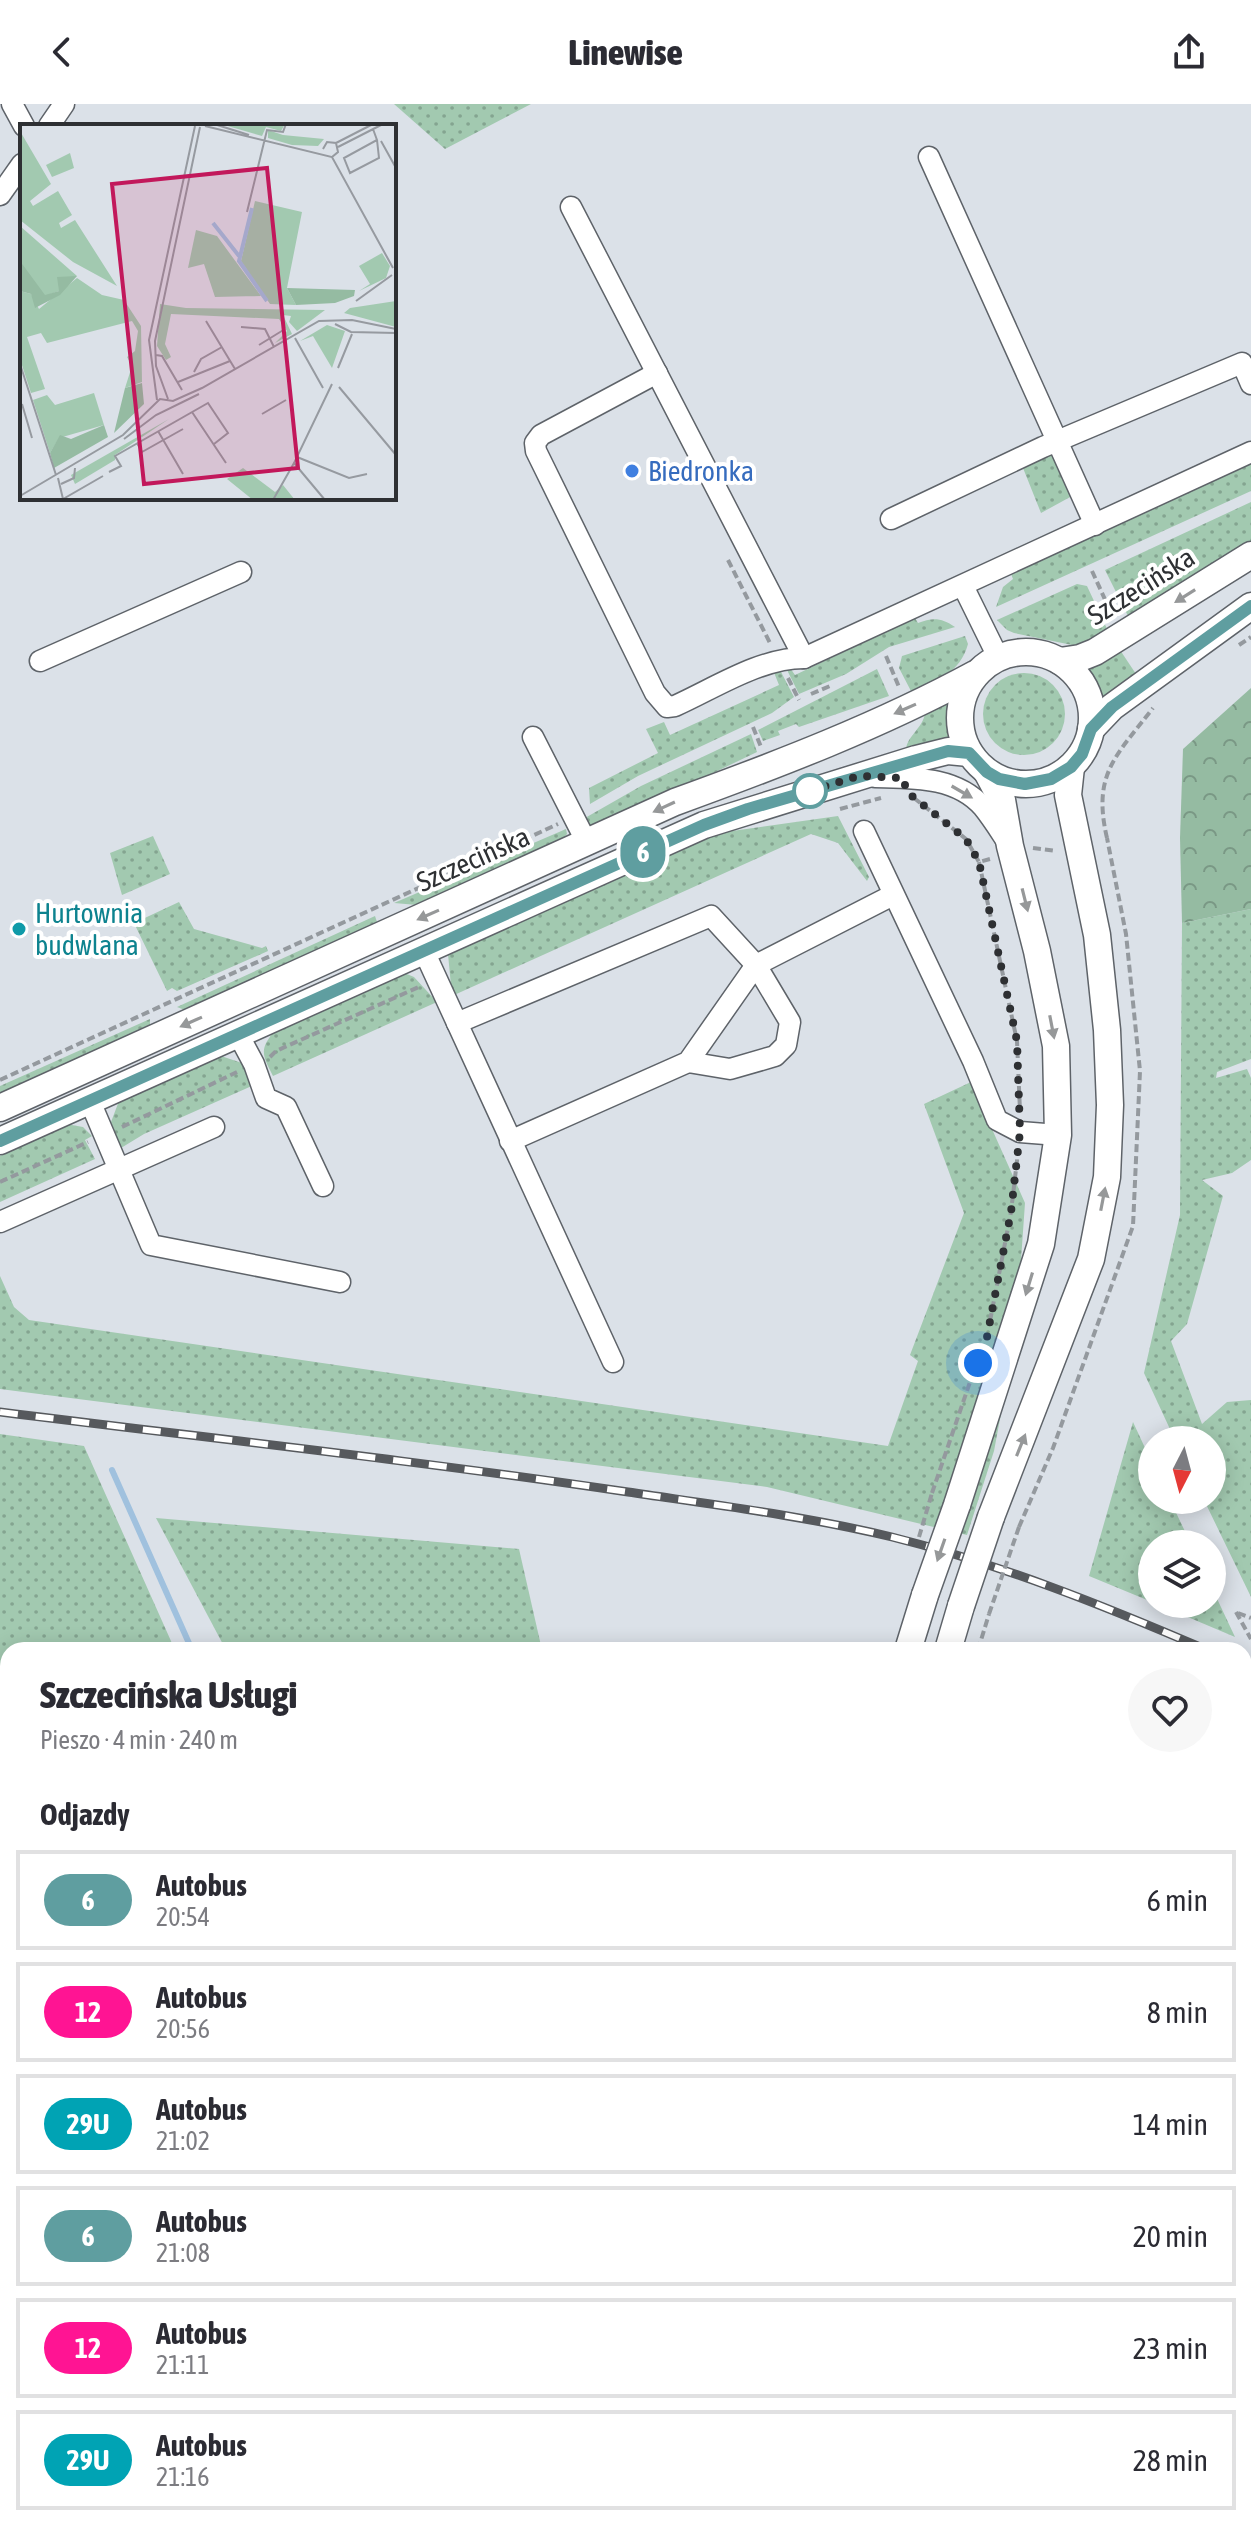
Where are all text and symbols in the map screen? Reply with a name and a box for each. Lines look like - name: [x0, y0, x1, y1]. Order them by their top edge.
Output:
- icon: back: [40, 30, 84, 74]
- icon: share: [1167, 30, 1211, 74]
- text: Linewise: [568, 31, 683, 73]
- inset map: [20, 124, 396, 500]
- place label: Biedronka: [648, 455, 754, 487]
- marker: Biedronka: [623, 462, 641, 480]
- street label: Szczecińska: [1082, 541, 1200, 631]
- one-way arrow: [1174, 589, 1196, 603]
- one-way arrow: [893, 702, 917, 716]
- unlabelled marker: [793, 774, 827, 808]
- one-way arrow: [951, 785, 973, 799]
- one-way arrow: [653, 800, 676, 814]
- street label: Szczecińska: [412, 820, 534, 898]
- line badge: 6: [617, 826, 669, 878]
- text: 6: [636, 836, 650, 868]
- one-way arrow: [1019, 887, 1031, 912]
- place label: Hurtownia budwlana: [35, 897, 143, 961]
- one-way arrow: [416, 908, 439, 922]
- marker: Hurtownia budwlana: [10, 920, 28, 938]
- one-way arrow: [179, 1015, 202, 1029]
- one-way arrow: [1047, 1015, 1059, 1040]
- one-way arrow: [1097, 1186, 1110, 1211]
- one-way arrow: [1022, 1272, 1035, 1296]
- your location: [958, 1343, 998, 1383]
- north arrow: [1138, 1426, 1226, 1514]
- map controls: [1138, 1426, 1226, 1618]
- one-way arrow: [1015, 1433, 1028, 1457]
- button: layers: [1138, 1530, 1226, 1618]
- one-way arrow: [934, 1538, 947, 1562]
- button: heart: [1128, 1668, 1212, 1752]
- text: Szczecińska Usługi: [40, 1673, 297, 1716]
- text: Pieszo · 4 min · 240 m: [40, 1725, 238, 1755]
- text: Odjazdy: [40, 1797, 130, 1831]
- text: Autobus: [156, 1868, 247, 1902]
- text: 6 min: [1147, 1883, 1208, 1917]
- text: 6: [81, 1884, 95, 1916]
- text: 20:54: [156, 1902, 210, 1932]
- text: Autobus: [156, 1980, 247, 2014]
- text: 8 min: [1147, 1995, 1208, 2029]
- text: 12: [75, 1996, 101, 2028]
- text: 20:56: [156, 2014, 210, 2044]
- text: Autobus: [156, 2092, 247, 2126]
- text: 14 min: [1133, 2107, 1208, 2141]
- text: 29U: [67, 2108, 109, 2140]
- text: 21:02: [156, 2126, 210, 2156]
- text: Autobus: [156, 2204, 247, 2238]
- text: 20 min: [1133, 2219, 1208, 2253]
- text: 6: [81, 2220, 95, 2252]
- text: 21:08: [156, 2238, 210, 2268]
- text: Autobus: [156, 2316, 247, 2350]
- text: 23 min: [1133, 2331, 1208, 2365]
- text: 12: [75, 2332, 101, 2364]
- text: 21:11: [156, 2350, 210, 2380]
- text: Autobus: [156, 2428, 247, 2462]
- text: 28 min: [1133, 2443, 1208, 2477]
- text: 29U: [67, 2444, 109, 2476]
- text: 21:16: [156, 2462, 210, 2492]

